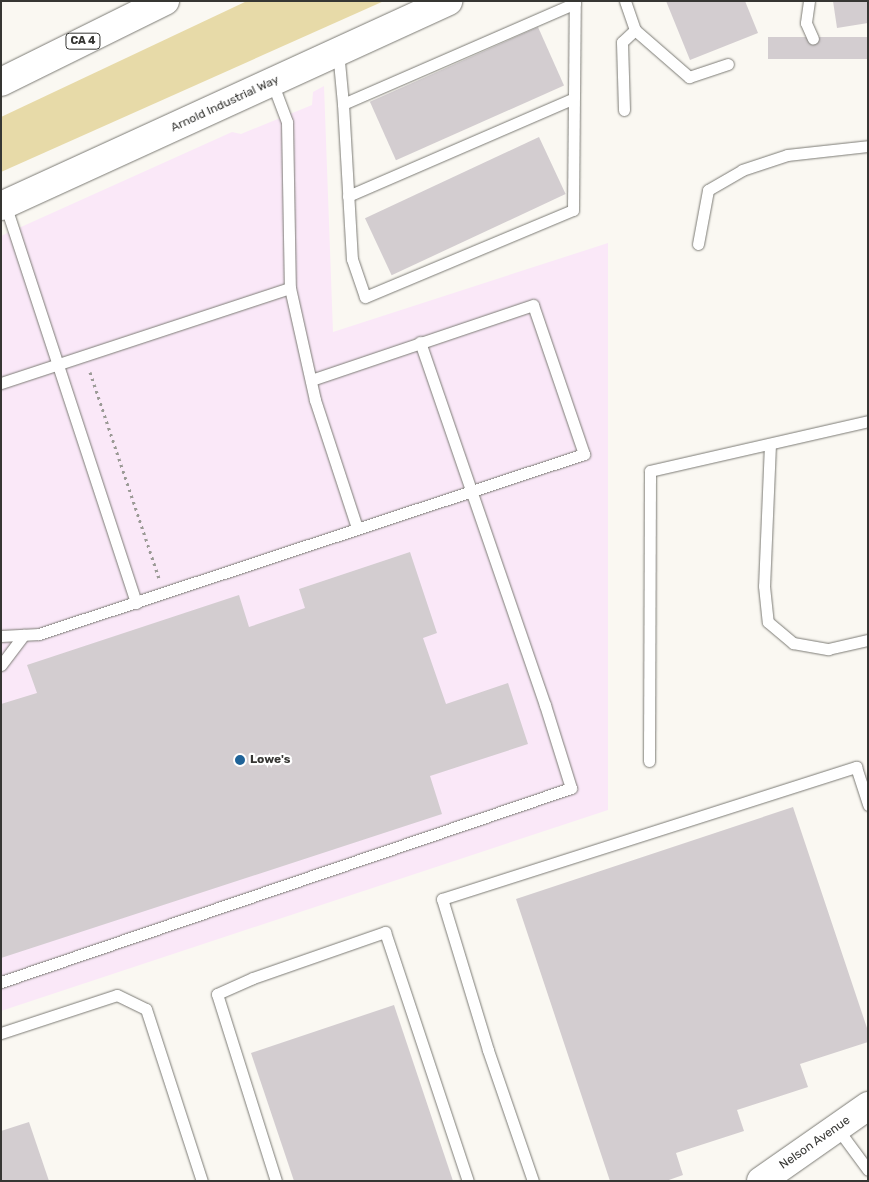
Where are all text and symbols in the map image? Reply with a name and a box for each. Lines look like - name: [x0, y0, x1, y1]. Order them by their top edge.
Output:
- road number: CA 4: [64, 32, 102, 49]
- street label: Arnold Industrial Way: [169, 73, 281, 135]
- place label: Lowe's: [250, 753, 290, 767]
- marker: Lowe's: [234, 754, 246, 766]
- street label: Nelson Avenue: [777, 1113, 853, 1173]

